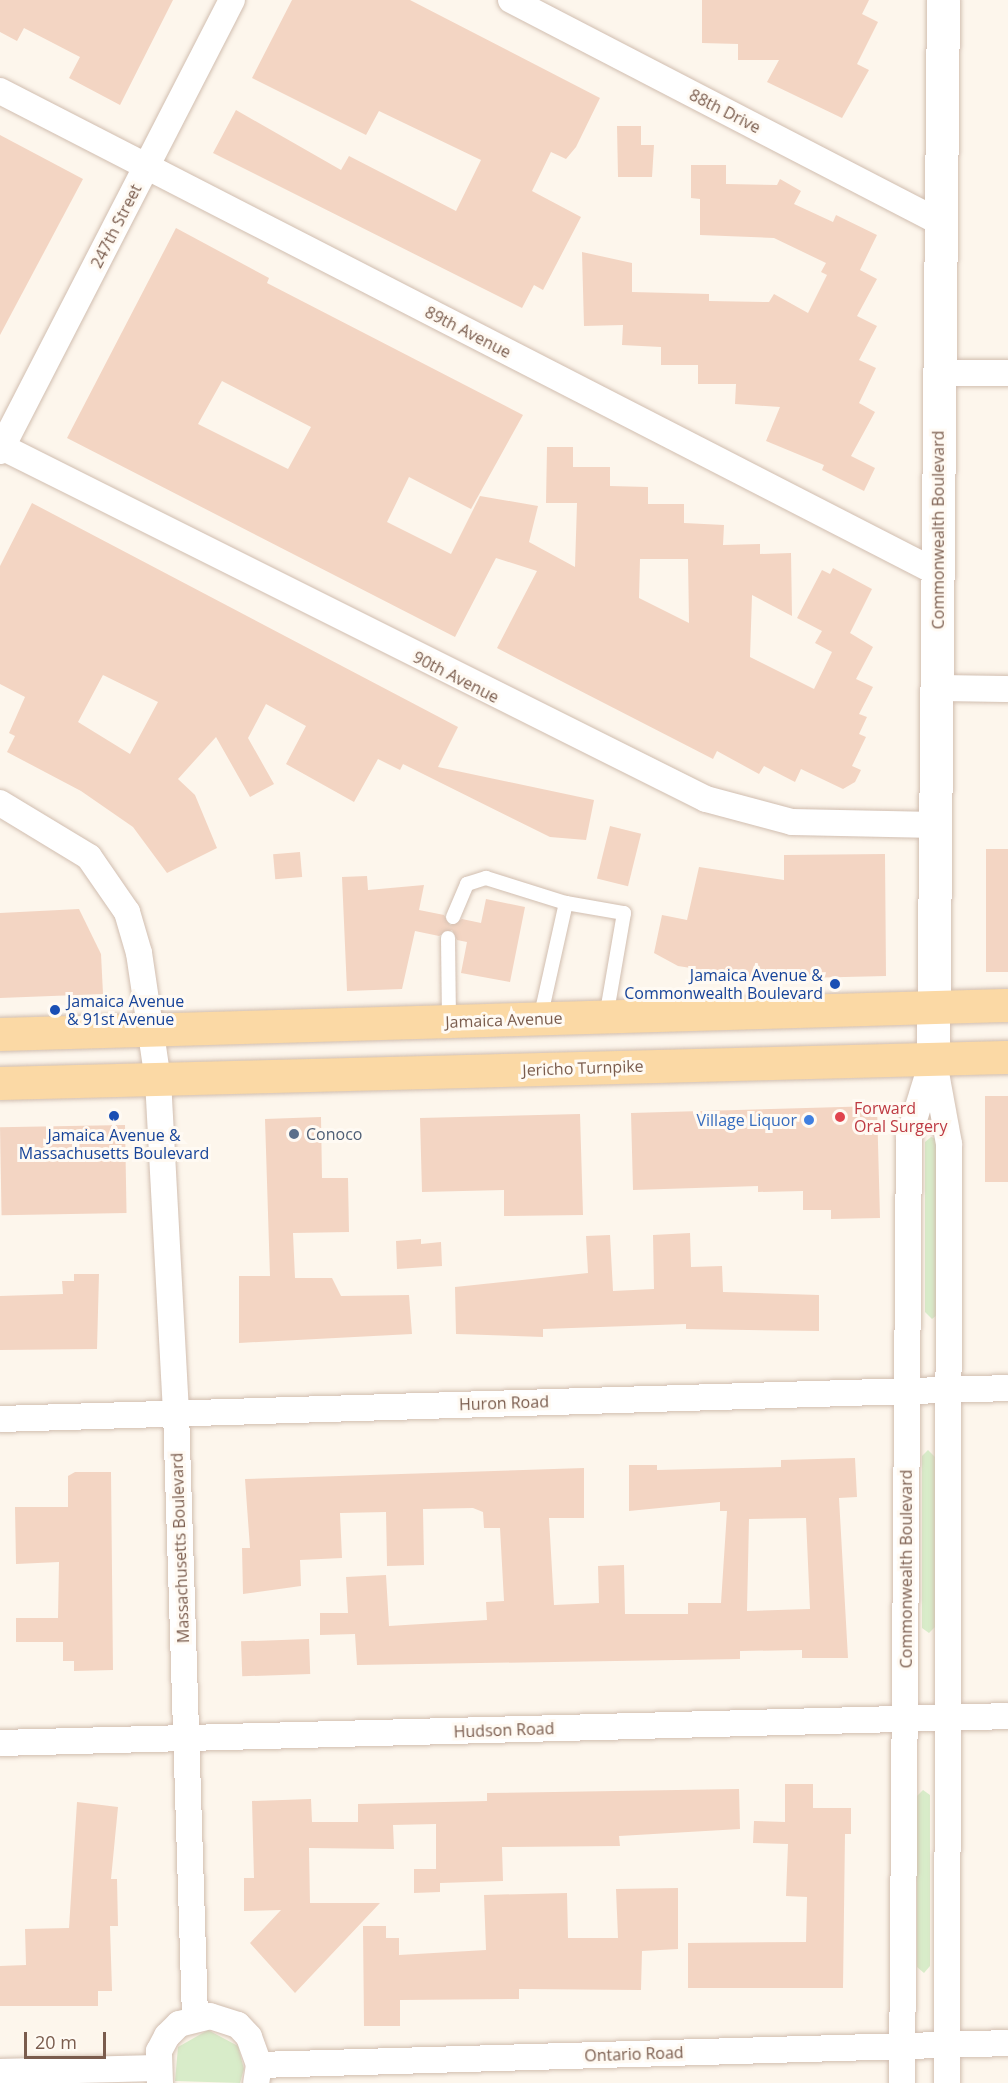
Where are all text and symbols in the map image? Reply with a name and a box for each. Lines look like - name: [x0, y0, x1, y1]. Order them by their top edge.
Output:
- street label: 88th Drive: [686, 85, 764, 137]
- street label: 247th Street: [87, 181, 145, 271]
- street label: 89th Avenue: [422, 302, 514, 362]
- street label: Commonwealth Boulevard: [928, 431, 948, 629]
- street label: 90th Avenue: [410, 647, 502, 707]
- place label: Jamaica Avenue & Commonwealth Boulevard: [624, 965, 823, 1003]
- marker: Jamaica Avenue & Commonwealth Boulevard: [828, 977, 842, 991]
- place label: Jamaica Avenue & 91st Avenue: [67, 991, 184, 1029]
- marker: Jamaica Avenue & 91st Avenue: [48, 1003, 62, 1017]
- street label: Jamaica Avenue: [445, 1008, 563, 1032]
- street label: Jericho Turnpike: [522, 1056, 644, 1080]
- place label: Forward Oral Surgery: [854, 1098, 947, 1136]
- marker: Forward Oral Surgery: [831, 1108, 849, 1126]
- marker: Jamaica Avenue & Massachusetts Boulevard: [107, 1109, 121, 1123]
- place label: Village Liquor: [696, 1110, 797, 1130]
- marker: Village Liquor: [802, 1113, 816, 1127]
- place label: Conoco: [306, 1124, 362, 1144]
- place label: Jamaica Avenue & Massachusetts Boulevard: [19, 1125, 209, 1163]
- marker: Conoco: [287, 1127, 301, 1141]
- street label: Huron Road: [459, 1392, 549, 1414]
- street label: Massachusetts Boulevard: [167, 1452, 193, 1644]
- street label: Commonwealth Boulevard: [896, 1470, 916, 1668]
- street label: Hudson Road: [453, 1719, 555, 1741]
- scale bar: [27, 2020, 110, 2058]
- text: 20 m: [35, 2030, 77, 2054]
- street label: Ontario Road: [584, 2043, 684, 2065]

